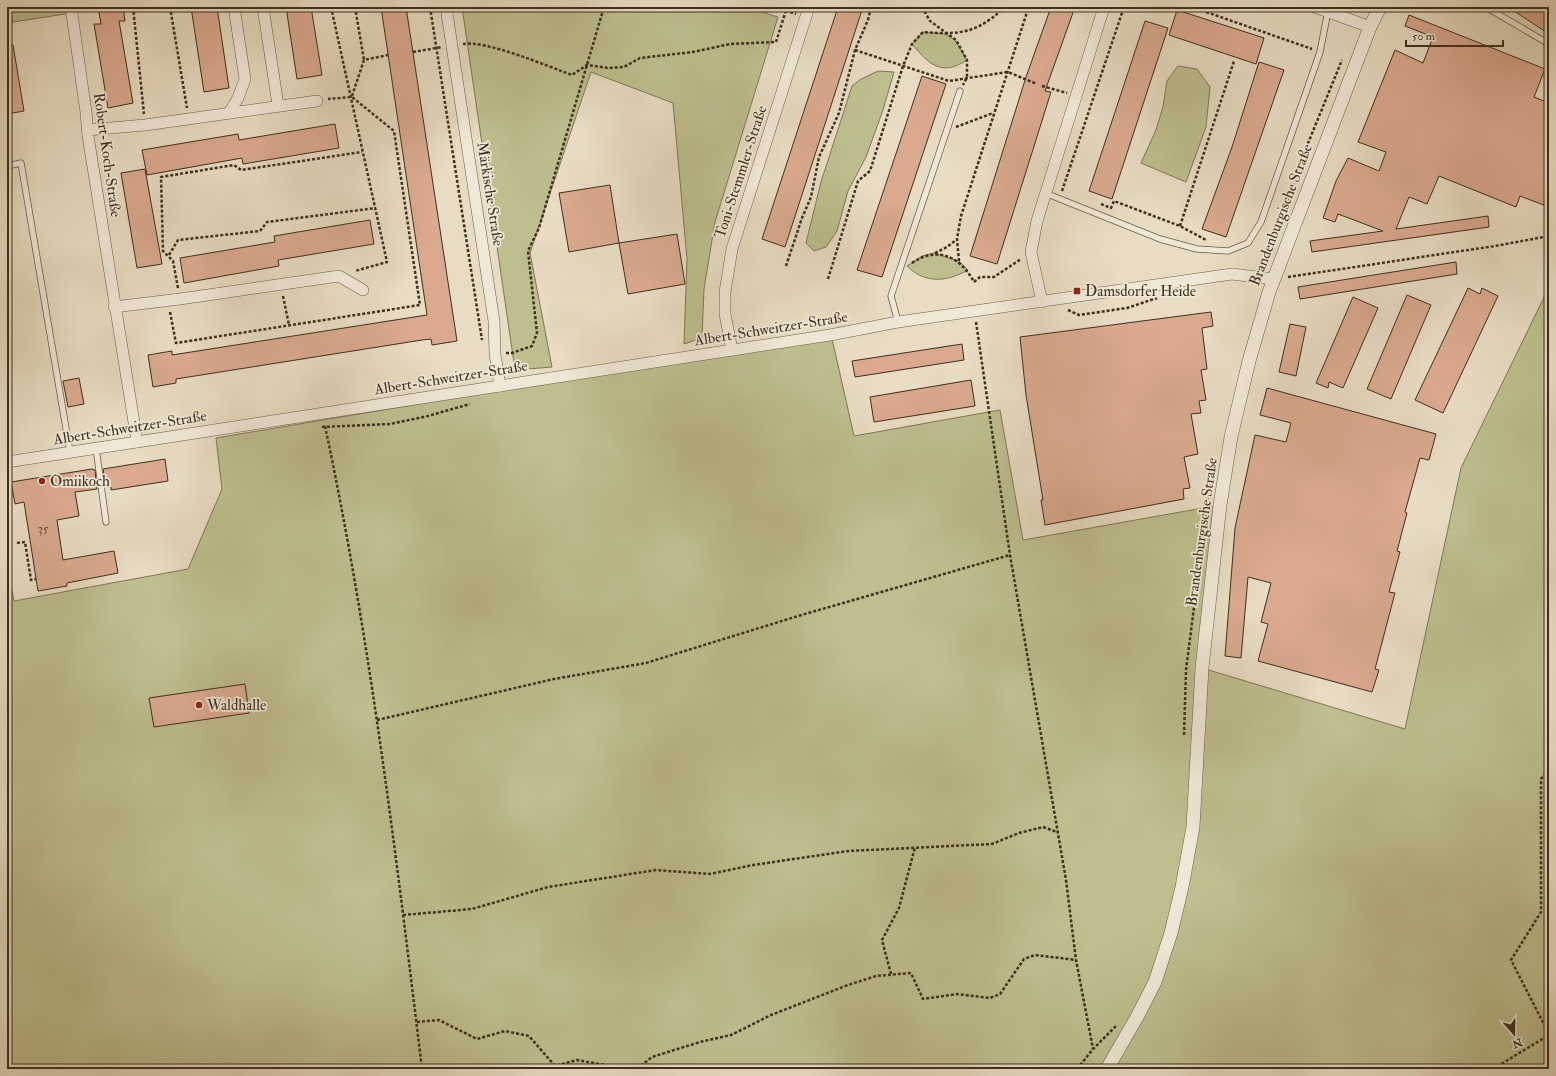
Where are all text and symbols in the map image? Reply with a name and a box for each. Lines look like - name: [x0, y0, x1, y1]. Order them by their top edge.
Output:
- scale bar: [1406, 22, 1503, 48]
- text: 50 m: [1412, 29, 1436, 44]
- street label: Robert-Koch-Straße: [89, 92, 125, 218]
- street label: Toni-Stemmler-Straße: [711, 103, 771, 241]
- street label: Märkische Straße: [472, 141, 508, 247]
- street label: Brandenburgische Straße: [1245, 141, 1317, 289]
- place label: Damsdorfer Heide: [1085, 282, 1196, 301]
- marker: Damsdorfer Heide: [1072, 286, 1082, 296]
- street label: Albert-Schweitzer-Straße: [692, 308, 849, 351]
- street label: Albert-Schweitzer-Straße: [372, 357, 529, 400]
- street label: Albert-Schweitzer-Straße: [51, 407, 208, 450]
- street label: Brandenburgische Straße: [1182, 456, 1222, 608]
- place label: Omiikoch: [50, 472, 110, 491]
- marker: Omiikoch: [37, 476, 47, 486]
- house number: 35: [38, 521, 49, 537]
- place label: Waldhalle: [206, 696, 266, 715]
- marker: Waldhalle: [194, 700, 204, 710]
- north arrow: [1494, 1014, 1534, 1054]
- text: N: [1509, 1035, 1525, 1051]

